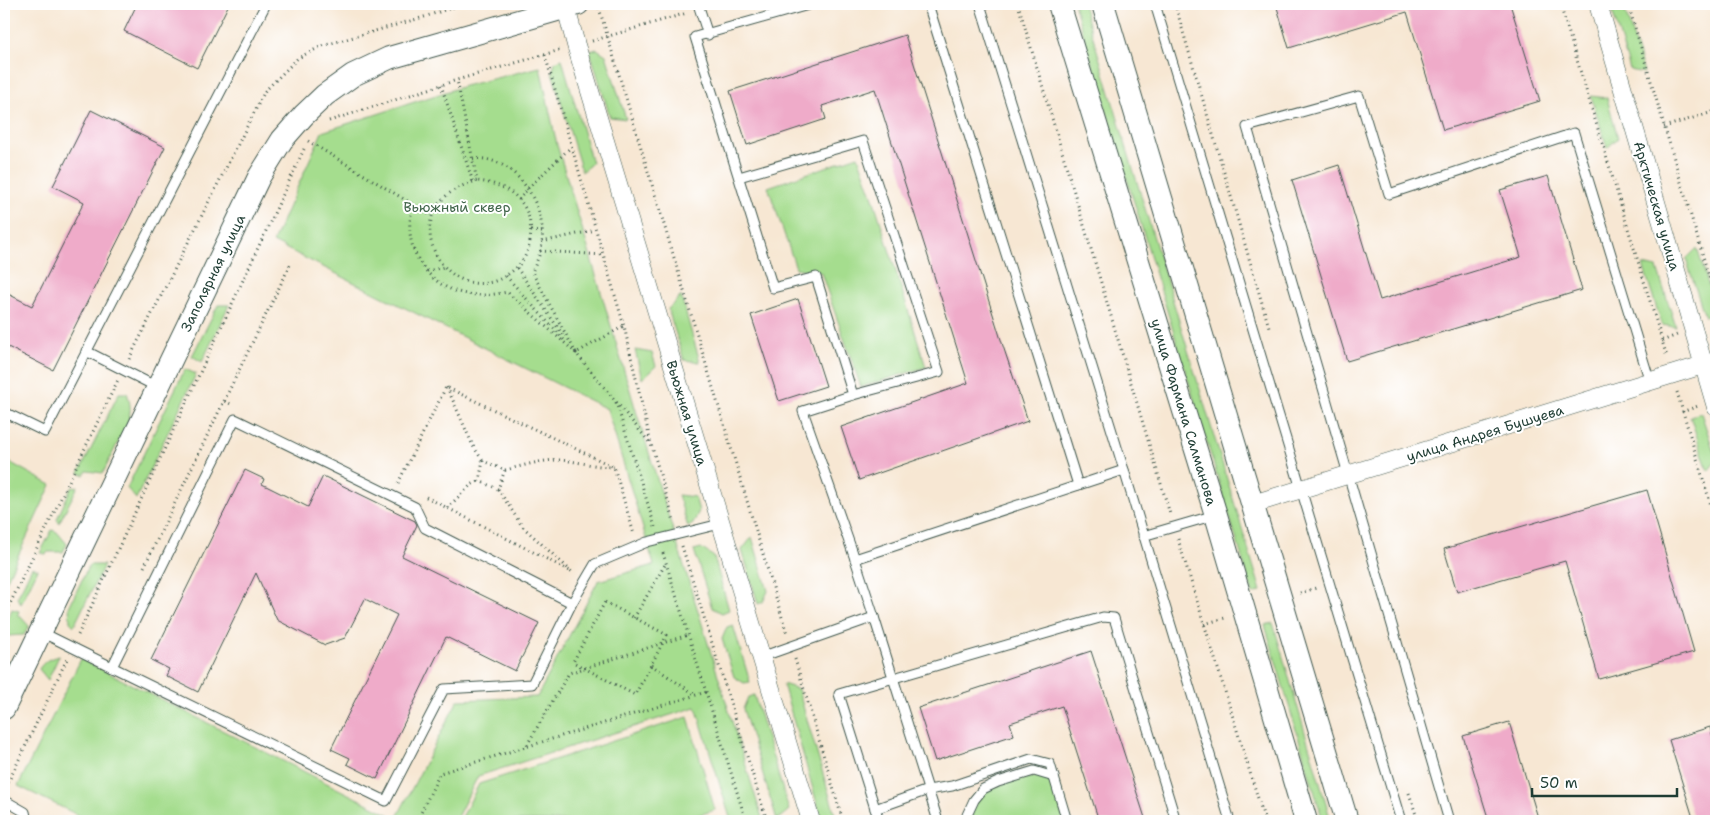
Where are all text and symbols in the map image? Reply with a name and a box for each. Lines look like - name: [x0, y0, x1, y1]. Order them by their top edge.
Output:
- street label: Арктическая улица: [1630, 139, 1684, 273]
- park label: Вьюжный сквер: [403, 198, 511, 216]
- street label: Заполярная улица: [177, 211, 249, 335]
- street label: улица Фармана Салманова: [1147, 316, 1221, 508]
- street label: Вьюжная улица: [662, 358, 712, 468]
- street label: улица Андрея Бушуева: [1404, 400, 1566, 466]
- scale bar: [1532, 765, 1678, 797]
- text: 50 m: [1540, 773, 1578, 793]

